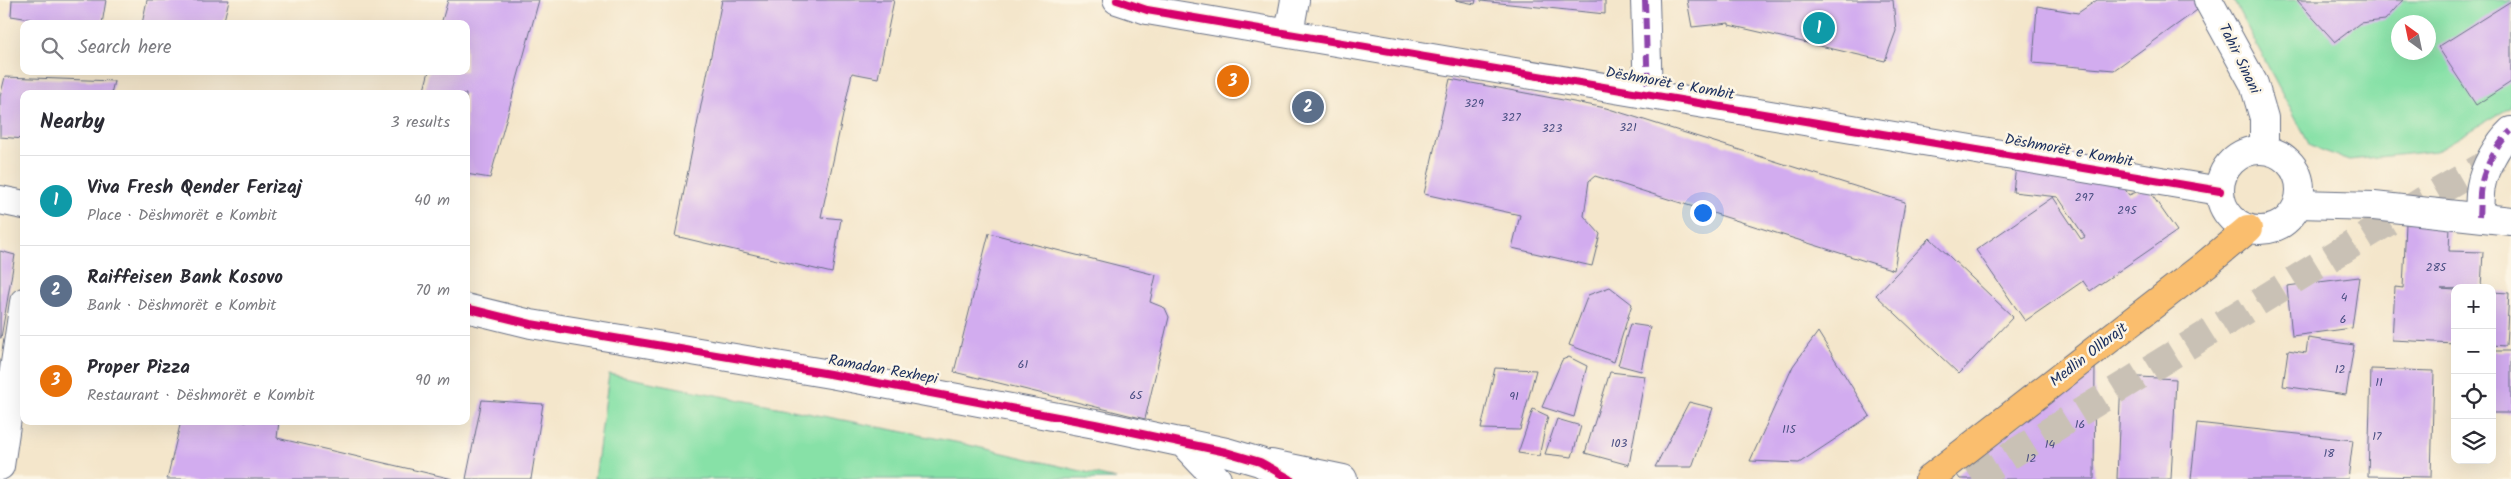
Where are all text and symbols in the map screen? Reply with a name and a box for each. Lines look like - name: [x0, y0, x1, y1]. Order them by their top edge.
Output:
- pin: 1: [1803, 9, 1835, 47]
- north arrow: [2391, 15, 2436, 60]
- search box: [20, 20, 470, 75]
- street label: Tahir Sinani: [2212, 20, 2267, 100]
- text: Search here: [78, 33, 172, 63]
- icon: search: [38, 34, 66, 62]
- street label: Dëshmorët e Kombit: [1604, 61, 1736, 107]
- pin: 3: [1217, 62, 1249, 100]
- pin: 2: [1292, 88, 1324, 126]
- house number: 329: [1464, 94, 1484, 113]
- text: Nearby: [40, 106, 105, 139]
- house number: 327: [1501, 108, 1521, 127]
- text: 3 results: [391, 110, 450, 135]
- house number: 321: [1619, 118, 1637, 137]
- house number: 323: [1542, 119, 1562, 138]
- street label: Dëshmorët e Kombit: [2003, 128, 2135, 174]
- text: Viva Fresh Qender Ferizaj: [87, 173, 302, 203]
- text: 1: [54, 188, 58, 213]
- text: 40 m: [414, 188, 450, 213]
- house number: 297: [2075, 188, 2094, 207]
- your location: [1690, 200, 1716, 226]
- house number: 295: [2117, 201, 2138, 220]
- text: Place · Dëshmorët e Kombit: [87, 203, 277, 228]
- house number: 285: [2426, 258, 2448, 277]
- text: Raiffeisen Bank Kosovo: [87, 263, 283, 293]
- text: 2: [51, 278, 61, 303]
- text: 70 m: [415, 278, 450, 303]
- map controls: [2451, 284, 2496, 464]
- button: +: [2451, 284, 2496, 329]
- house number: 4: [2341, 288, 2348, 307]
- text: Bank · Dëshmorët e Kombit: [87, 293, 276, 318]
- house number: 6: [2340, 310, 2346, 329]
- street label: Medlin Ollbrajt: [2045, 317, 2133, 393]
- button: −: [2451, 329, 2496, 374]
- street label: Ramadan Rexhepi: [826, 349, 941, 392]
- text: Proper Pizza: [87, 353, 190, 383]
- house number: 61: [1018, 355, 1028, 374]
- house number: 12: [2335, 360, 2345, 379]
- text: 3: [52, 368, 60, 393]
- text: 90 m: [415, 368, 450, 393]
- house number: 11: [2375, 373, 2383, 392]
- button: locate: [2451, 374, 2496, 419]
- text: Restaurant · Dëshmorët e Kombit: [87, 383, 315, 408]
- house number: 65: [1129, 386, 1144, 405]
- house number: 91: [1509, 387, 1519, 406]
- house number: 16: [2075, 415, 2085, 434]
- button: layers: [2451, 419, 2496, 464]
- house number: 115: [1782, 420, 1798, 439]
- house number: 17: [2372, 427, 2382, 446]
- house number: 103: [1611, 434, 1627, 453]
- house number: 14: [2045, 435, 2056, 454]
- house number: 18: [2324, 444, 2335, 463]
- house number: 12: [2026, 449, 2036, 468]

